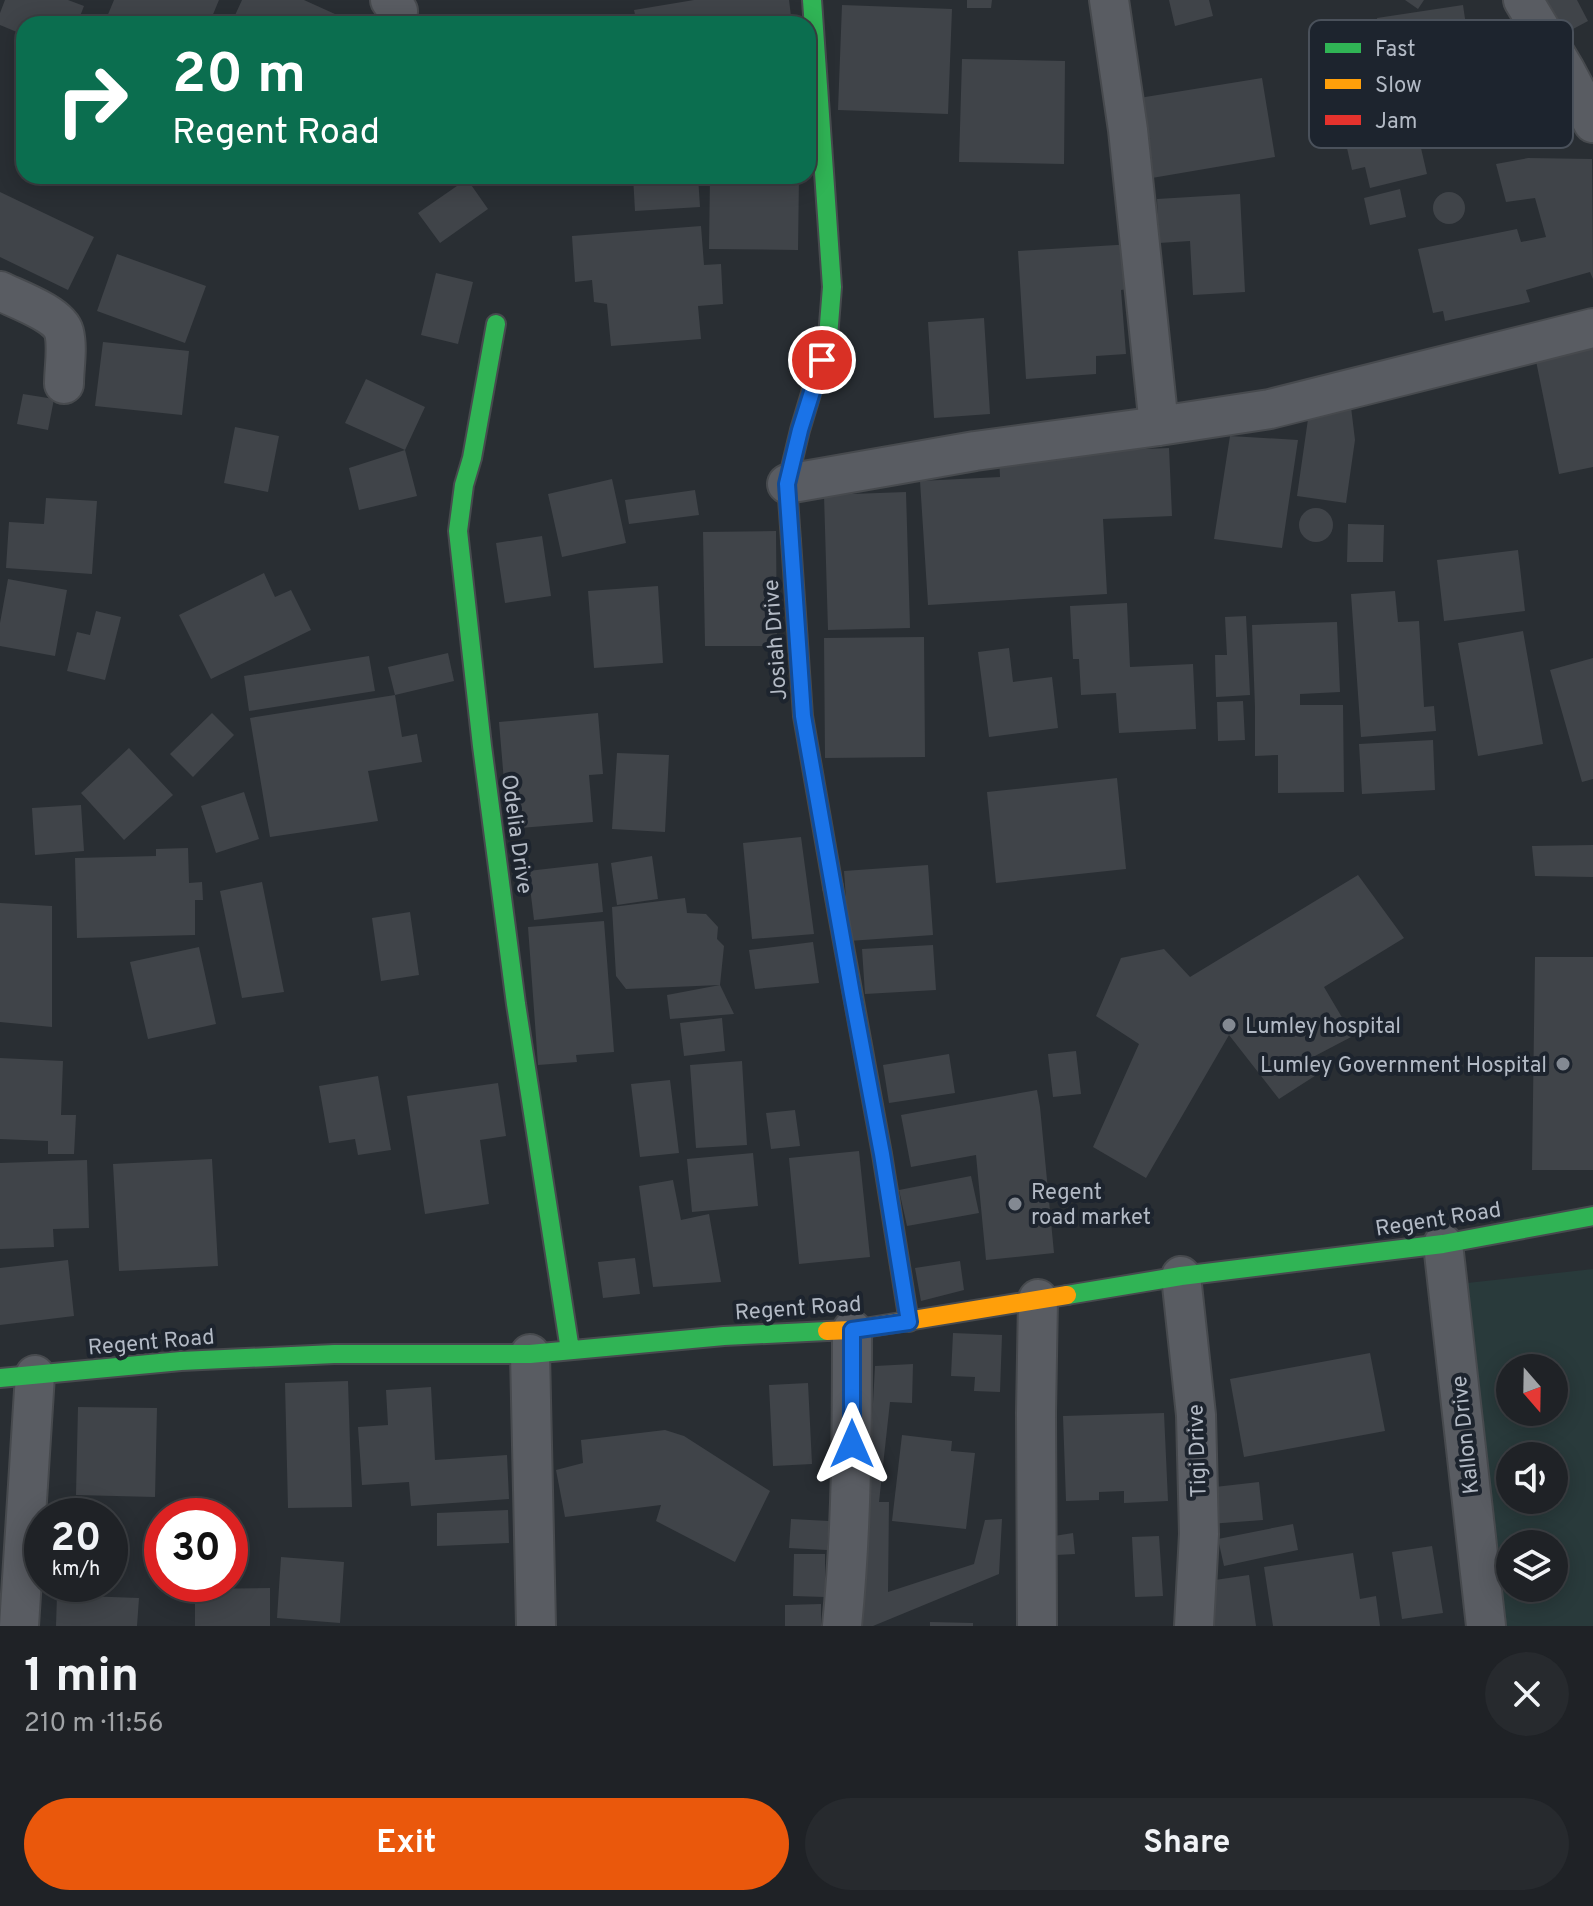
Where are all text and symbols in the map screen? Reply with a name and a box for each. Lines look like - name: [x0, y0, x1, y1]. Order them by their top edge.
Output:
- legend: [1309, 20, 1573, 148]
- text: Fast: [1375, 37, 1416, 64]
- text: 20 m: [172, 42, 306, 112]
- icon: right: [40, 48, 144, 152]
- text: Slow: [1375, 73, 1422, 100]
- text: Jam: [1375, 109, 1418, 136]
- text: Regent Road: [172, 111, 380, 157]
- pin: [788, 326, 856, 394]
- icon: arrive: [800, 338, 844, 382]
- street label: Josiah Drive: [759, 578, 794, 701]
- street label: Odelia Drive: [494, 773, 537, 896]
- place label: Lumley hospital: [1245, 1014, 1401, 1041]
- marker: Lumley hospital: [1220, 1016, 1238, 1034]
- place label: Lumley Government Hospital: [1260, 1053, 1547, 1080]
- marker: Lumley Government Hospital: [1554, 1055, 1572, 1073]
- place label: Regent road market: [1031, 1180, 1151, 1232]
- marker: Regent road market: [1006, 1195, 1024, 1213]
- street label: Regent Road: [1373, 1197, 1503, 1244]
- street label: Regent Road: [734, 1292, 863, 1327]
- street label: Regent Road: [87, 1325, 216, 1362]
- north arrow: [1496, 1354, 1568, 1426]
- map controls: [1496, 1354, 1568, 1602]
- street label: Kallon Drive: [1447, 1374, 1486, 1495]
- position arrow: [810, 1402, 894, 1486]
- street label: Tigi Drive: [1183, 1404, 1214, 1498]
- button: sound: [1496, 1442, 1568, 1514]
- speed limit sign: 30: [144, 1498, 248, 1602]
- text: 20: [51, 1515, 101, 1565]
- button: layers: [1496, 1530, 1568, 1602]
- text: km/h: [52, 1557, 100, 1583]
- text: 1 min: [24, 1648, 139, 1708]
- button: close: [1485, 1652, 1569, 1736]
- text: 210 m · 11:56: [24, 1708, 164, 1741]
- button: Exit: [24, 1798, 789, 1890]
- button: Share: [805, 1798, 1569, 1890]

